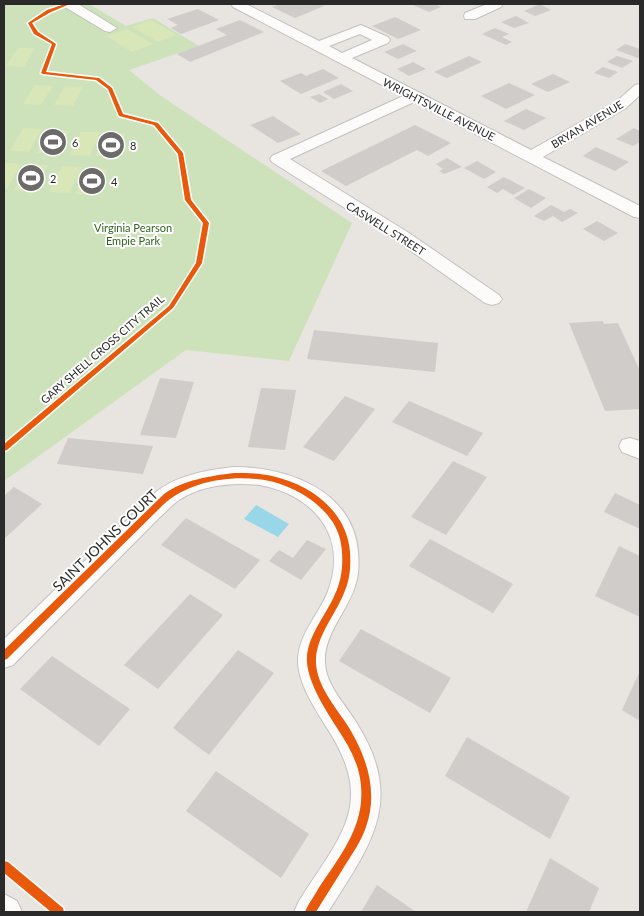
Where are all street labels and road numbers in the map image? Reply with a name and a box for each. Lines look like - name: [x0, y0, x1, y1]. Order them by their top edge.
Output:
- street label: WRIGHTSVILLE AVENUE: [381, 75, 497, 143]
- street label: BRYAN AVENUE: [549, 97, 625, 151]
- street label: CASWELL STREET: [344, 198, 428, 258]
- street label: GARY SHELL CROSS CITY TRAIL: [38, 292, 166, 406]
- street label: SAINT JOHNS COURT: [49, 485, 162, 595]

